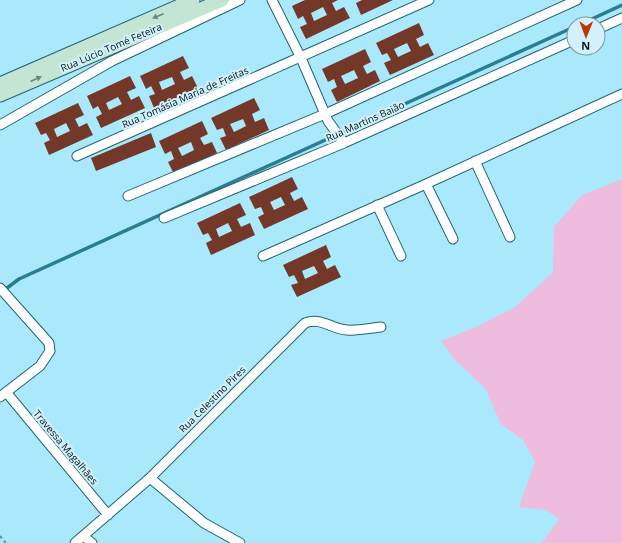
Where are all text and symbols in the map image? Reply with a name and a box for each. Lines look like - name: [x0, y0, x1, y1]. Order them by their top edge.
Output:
- one-way arrow: [151, 13, 163, 19]
- north arrow: [566, 16, 606, 56]
- street label: Rua Lúcio Tomé Feteira: [58, 19, 164, 75]
- text: N: [581, 39, 590, 54]
- street label: Rua Tomásia Maria de Freitas: [119, 63, 251, 131]
- one-way arrow: [30, 76, 41, 82]
- street label: Rua Martins Baião: [323, 97, 407, 145]
- street label: Rua Celestino Pires: [176, 362, 249, 435]
- street label: Travessa Magalhães: [31, 407, 102, 488]

